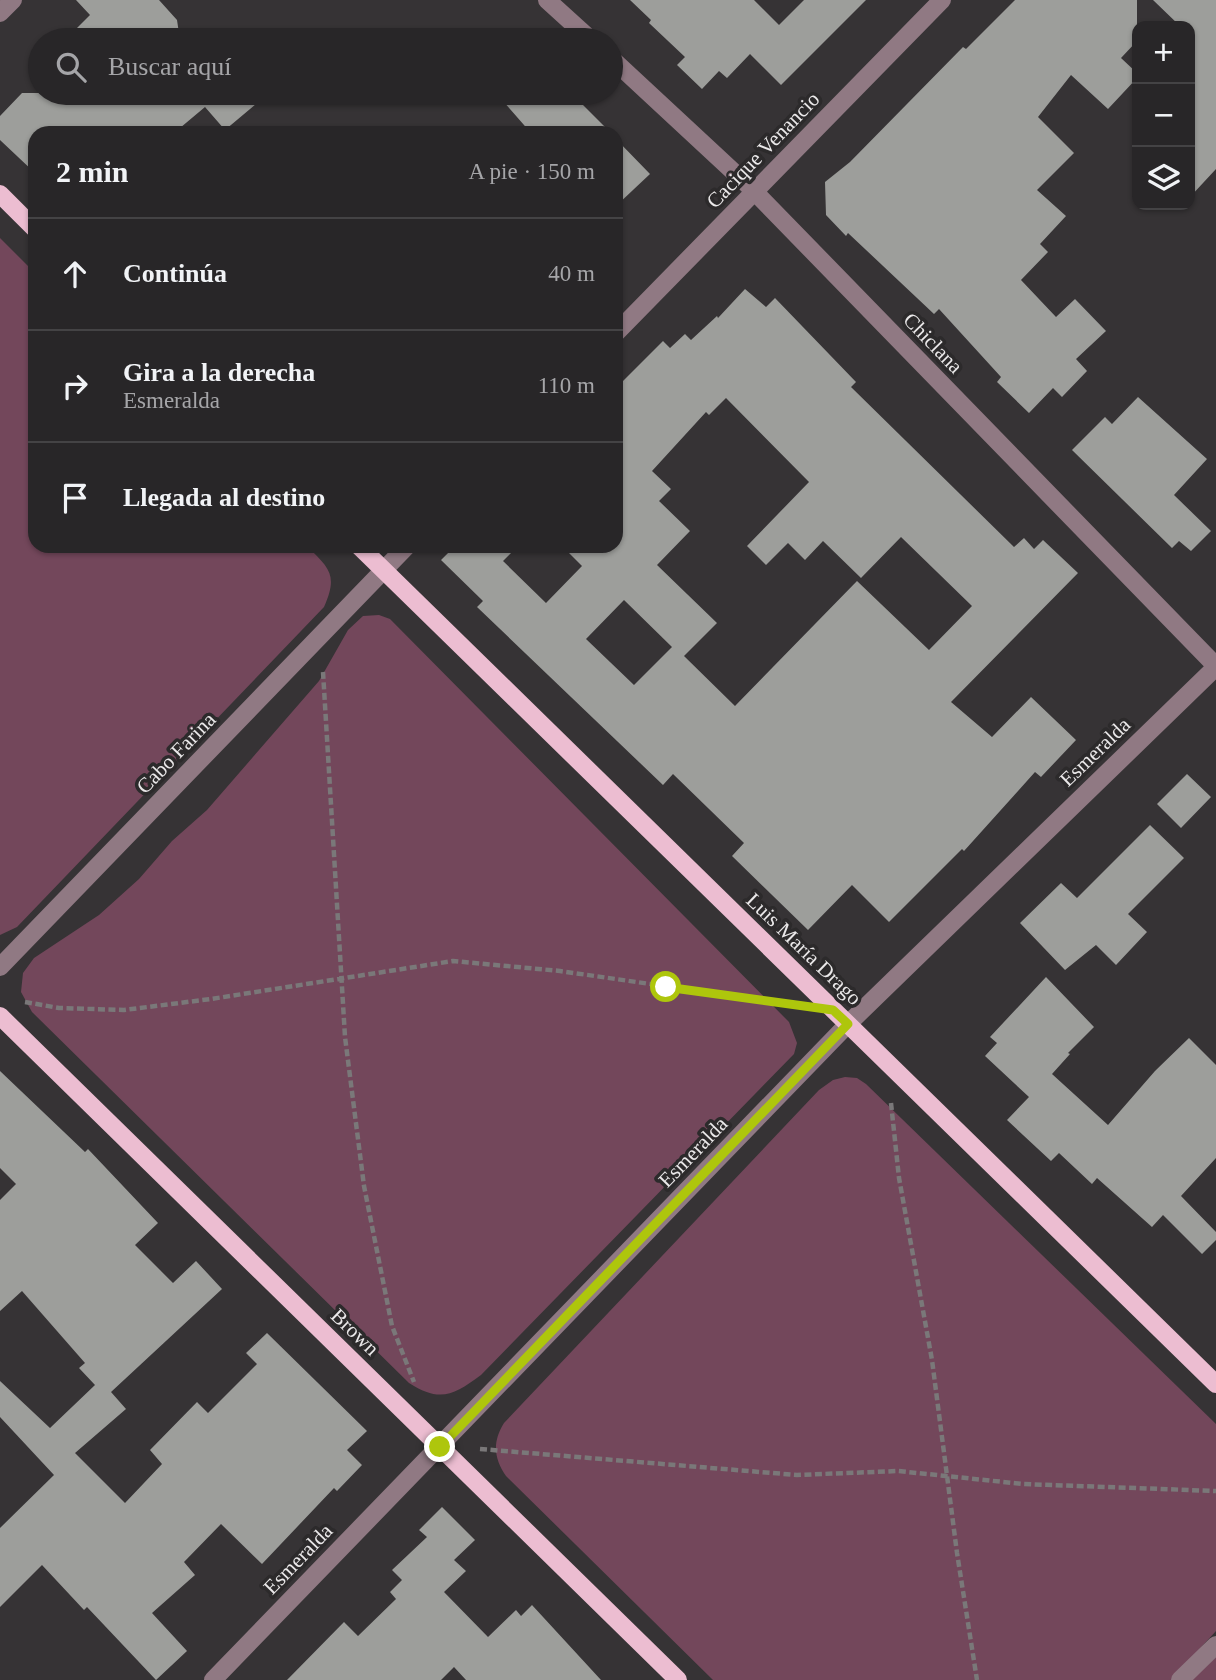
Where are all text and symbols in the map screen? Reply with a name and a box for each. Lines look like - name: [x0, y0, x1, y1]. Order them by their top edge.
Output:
- map controls: [1132, 21, 1195, 210]
- button: +: [1132, 21, 1195, 84]
- search box: [28, 28, 623, 105]
- icon: search: [52, 48, 90, 86]
- text: Buscar aquí: [108, 52, 231, 81]
- button: −: [1132, 84, 1195, 147]
- street label: Cacique Venancio: [702, 87, 824, 213]
- button: layers: [1132, 147, 1195, 210]
- text: 2 min: [56, 155, 129, 188]
- text: A pie · 150 m: [469, 159, 595, 184]
- icon: ahead: [56, 255, 94, 293]
- text: Continúa: [123, 259, 227, 288]
- text: 40 m: [548, 261, 595, 286]
- street label: Chiclana: [898, 308, 968, 379]
- text: Gira a la derecha: [123, 358, 315, 387]
- icon: right: [56, 367, 94, 405]
- text: 110 m: [538, 373, 595, 398]
- text: Esmeralda: [123, 388, 220, 413]
- icon: arrive: [56, 479, 94, 517]
- text: Llegada al destino: [123, 483, 325, 512]
- street label: Cabo Farina: [132, 707, 221, 798]
- street label: Esmeralda: [1055, 712, 1136, 791]
- street label: Luis María Drago: [742, 888, 866, 1010]
- route start: [650, 971, 681, 1002]
- street label: Esmeralda: [654, 1111, 733, 1192]
- street label: Brown: [326, 1304, 384, 1361]
- route end: [424, 1431, 455, 1462]
- street label: Esmeralda: [259, 1518, 338, 1599]

